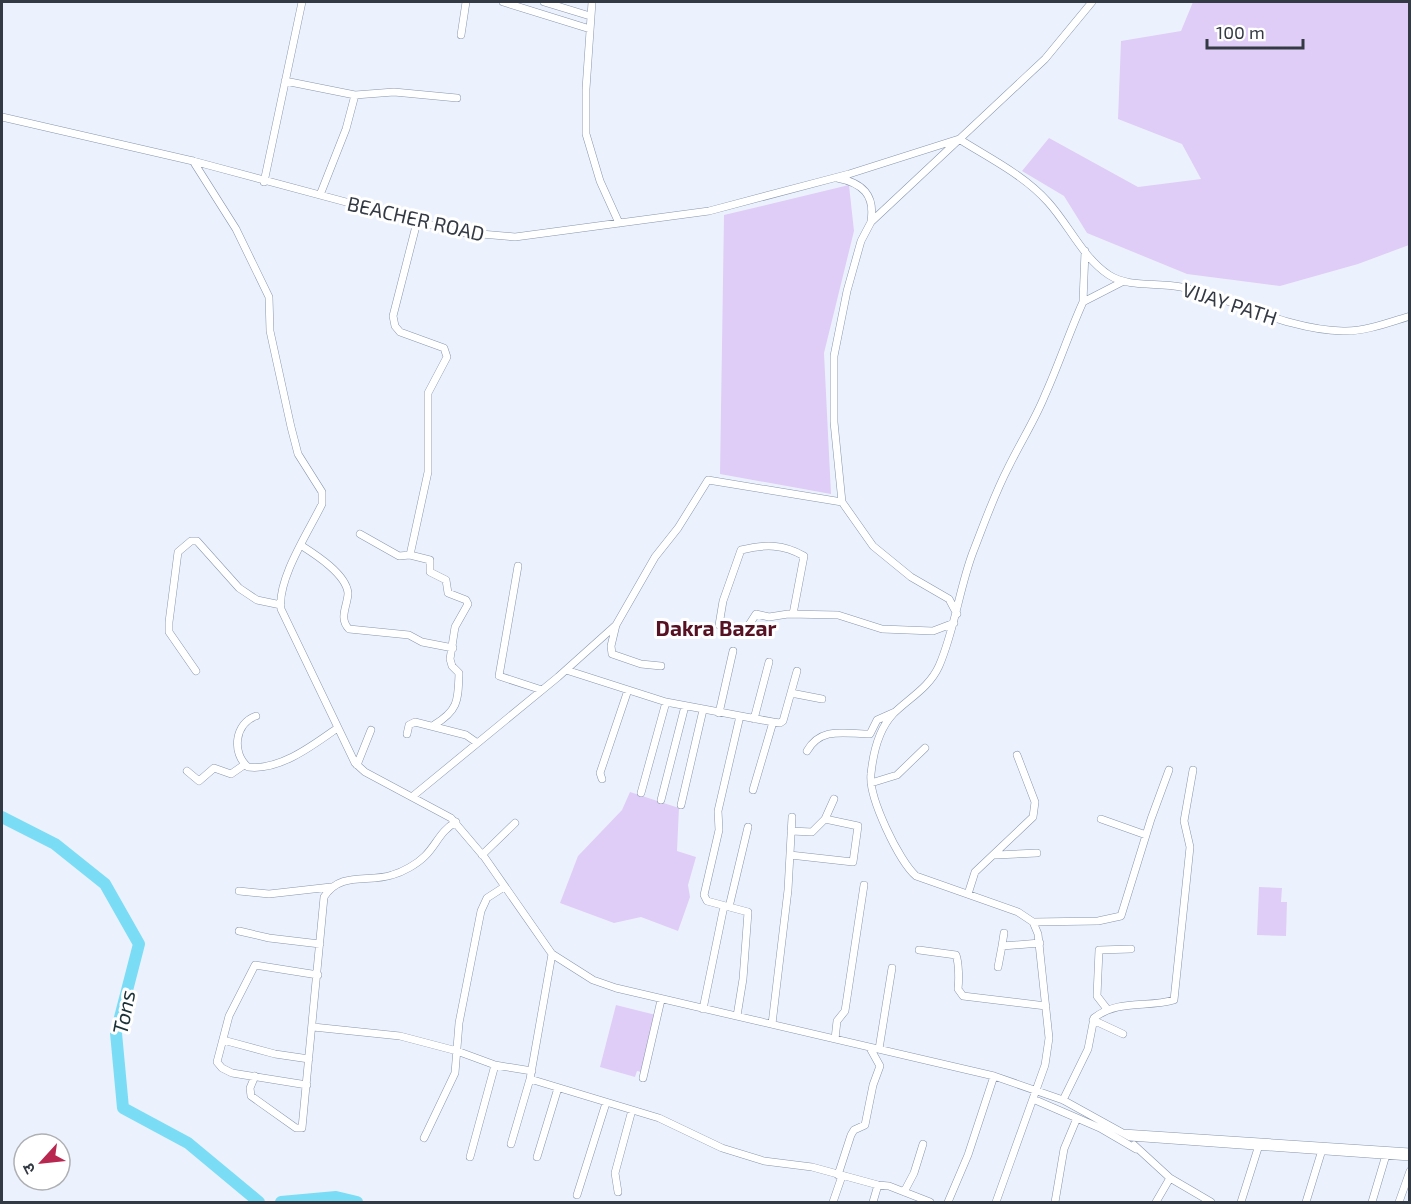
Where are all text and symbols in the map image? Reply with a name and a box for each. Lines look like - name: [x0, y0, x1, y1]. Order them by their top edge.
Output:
- scale bar: [1207, 12, 1303, 50]
- text: 100 m: [1216, 21, 1265, 43]
- street label: BEACHER ROAD: [345, 191, 487, 245]
- street label: VIJAY PATH: [1180, 276, 1280, 330]
- district label: Dakra Bazar: [656, 615, 776, 640]
- water label: Tons: [106, 988, 140, 1036]
- north arrow: [12, 1132, 72, 1192]
- text: उ: [17, 1160, 39, 1178]

